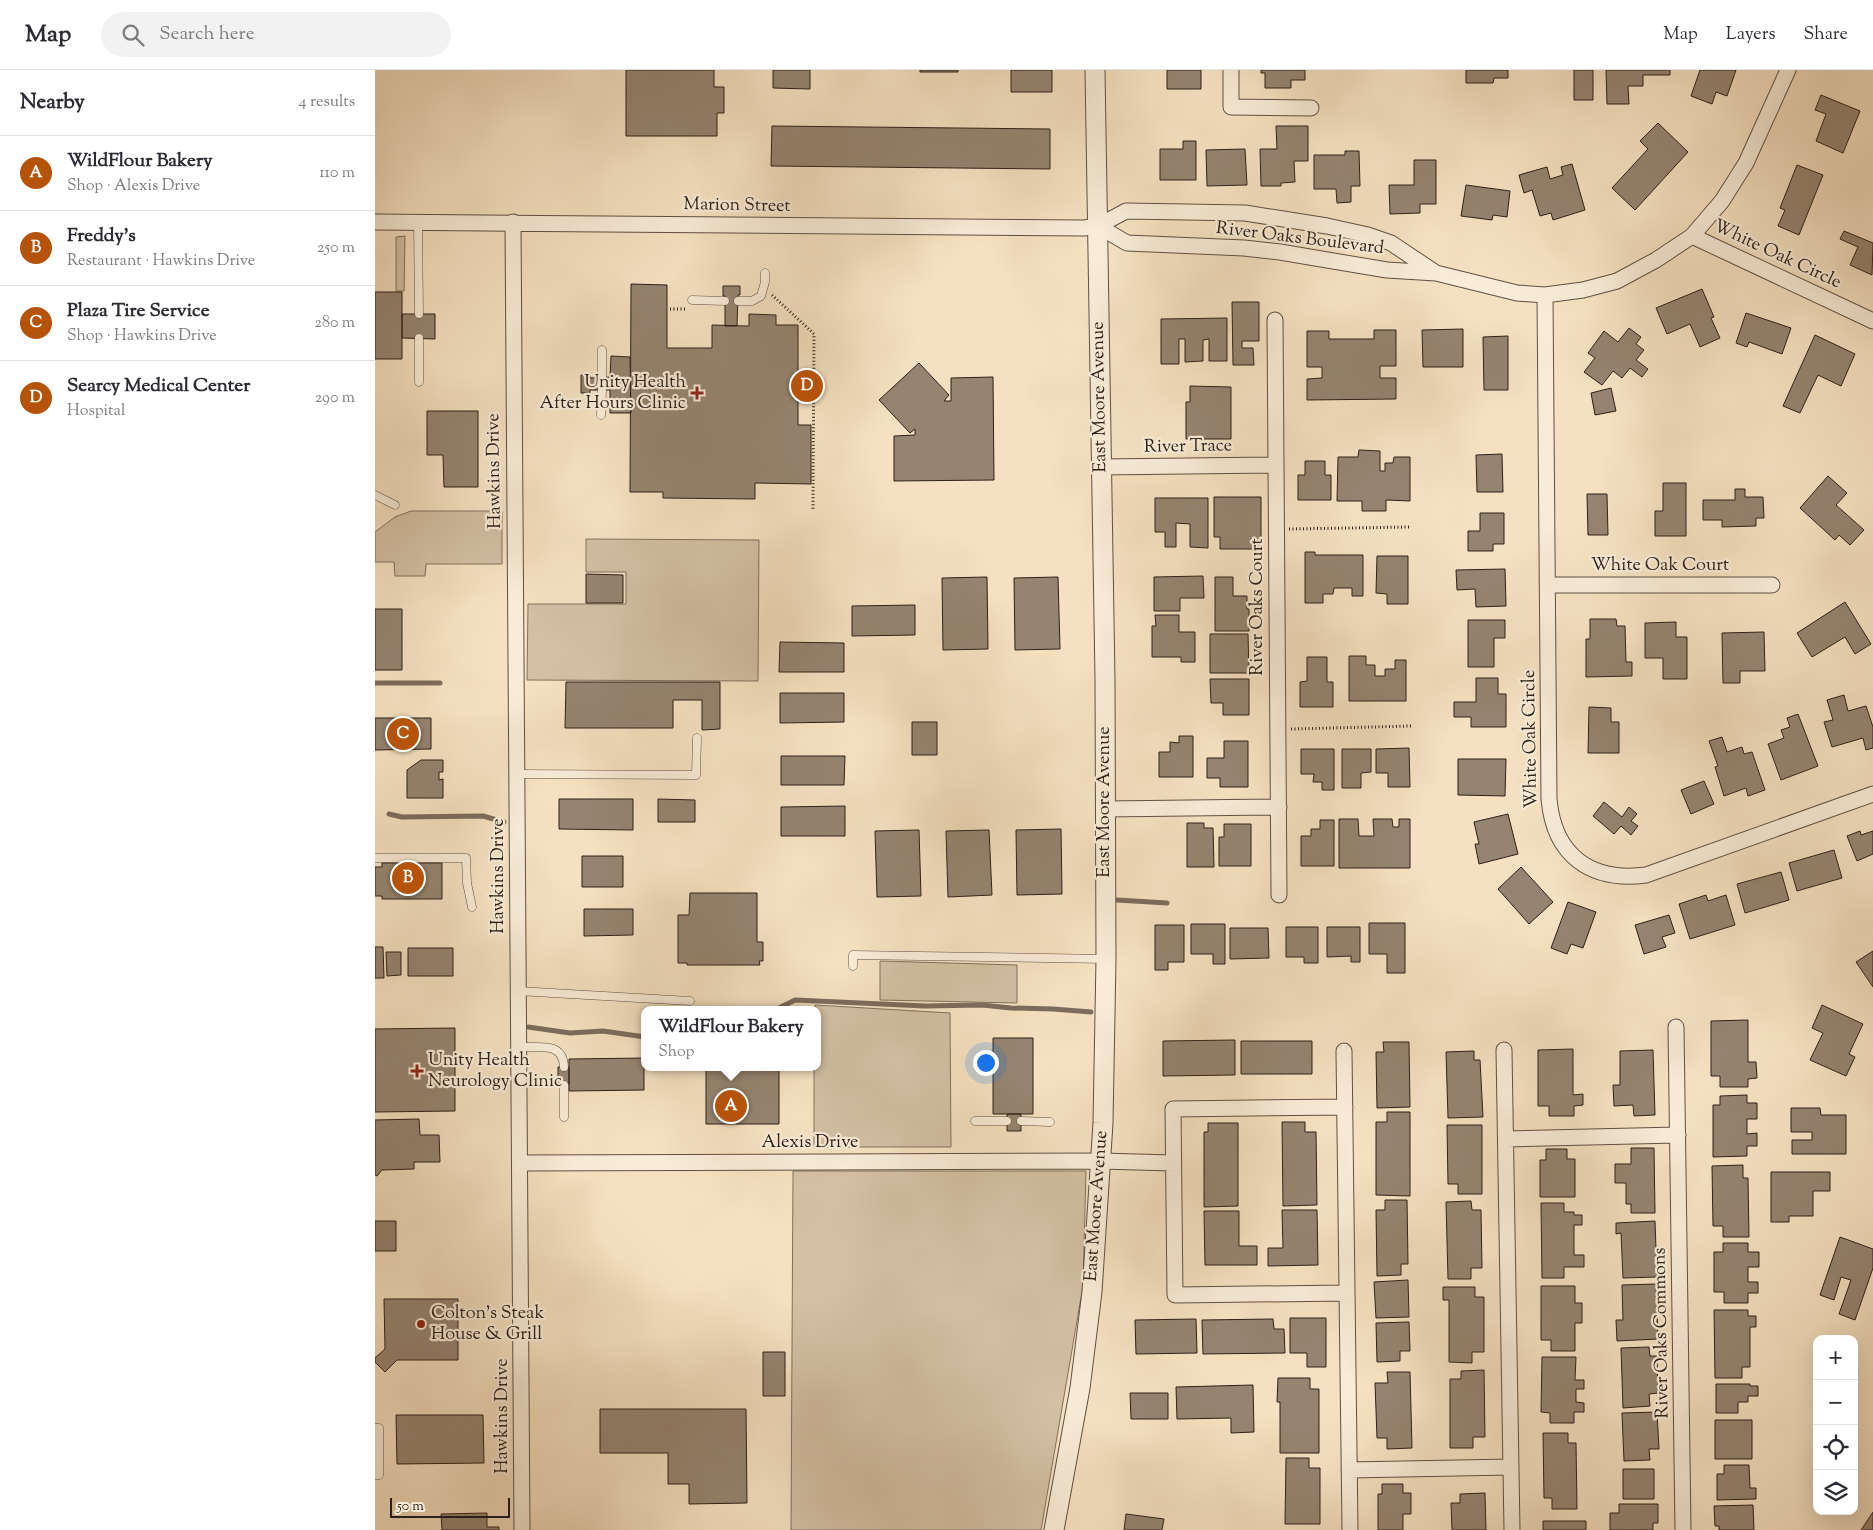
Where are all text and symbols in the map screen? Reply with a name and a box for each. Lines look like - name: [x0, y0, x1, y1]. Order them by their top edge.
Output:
- search box: [101, 12, 451, 57]
- text: Map: [25, 18, 71, 52]
- icon: search: [119, 21, 147, 49]
- text: Search here: [159, 21, 255, 48]
- text: Map: [1663, 22, 1698, 48]
- text: Layers: [1726, 22, 1776, 48]
- text: Share: [1804, 22, 1848, 48]
- text: Nearby: [20, 88, 85, 118]
- text: 4 results: [299, 91, 355, 114]
- text: WildFlour Bakery: [67, 148, 213, 175]
- text: A: [30, 162, 43, 185]
- text: 110 m: [319, 162, 355, 185]
- text: Shop · Alexis Drive: [67, 175, 200, 198]
- street label: Marion Street: [683, 192, 791, 220]
- street label: White Oak Circle: [1709, 214, 1845, 296]
- street label: River Oaks Boulevard: [1215, 216, 1385, 262]
- text: Freddy's: [67, 223, 136, 250]
- text: B: [31, 237, 41, 260]
- text: 250 m: [317, 237, 355, 260]
- text: Restaurant · Hawkins Drive: [67, 250, 255, 273]
- text: Plaza Tire Service: [67, 298, 210, 325]
- text: C: [30, 312, 42, 335]
- text: 280 m: [314, 312, 355, 335]
- street label: East Moore Avenue: [1086, 321, 1114, 473]
- text: Shop · Hawkins Drive: [67, 325, 217, 348]
- pin: D: [791, 367, 823, 405]
- place label: Unity Health After Hours Clinic: [539, 370, 686, 417]
- text: Searcy Medical Center: [67, 373, 250, 400]
- marker: Unity Health After Hours Clinic: [690, 386, 704, 400]
- text: D: [30, 387, 42, 410]
- text: 290 m: [315, 387, 355, 410]
- text: Hospital: [67, 400, 125, 423]
- street label: Hawkins Drive: [481, 413, 509, 529]
- street label: River Trace: [1144, 433, 1232, 461]
- street label: River Oaks Court: [1245, 538, 1271, 676]
- street label: White Oak Court: [1591, 553, 1729, 579]
- street label: White Oak Circle: [1517, 670, 1545, 808]
- pin: C: [387, 715, 419, 753]
- street label: East Moore Avenue: [1092, 726, 1118, 878]
- street label: Hawkins Drive: [486, 818, 512, 934]
- pin: B: [392, 859, 424, 897]
- popup: [641, 1006, 821, 1071]
- text: WildFlour Bakery: [658, 1014, 804, 1041]
- text: Shop: [658, 1041, 694, 1064]
- place label: Unity Health Neurology Clinic: [428, 1048, 562, 1095]
- your location: [973, 1050, 999, 1076]
- marker: Unity Health Neurology Clinic: [410, 1064, 424, 1078]
- pin: A: [715, 1087, 747, 1125]
- street label: Alexis Drive: [762, 1130, 858, 1156]
- street label: East Moore Avenue: [1079, 1130, 1115, 1282]
- street label: River Oaks Commons: [1648, 1247, 1676, 1419]
- place label: Colton's Steak House & Grill: [431, 1301, 544, 1348]
- marker: Colton's Steak House & Grill: [415, 1318, 427, 1330]
- map controls: [1813, 1335, 1858, 1515]
- button: +: [1813, 1335, 1858, 1380]
- street label: Hawkins Drive: [490, 1358, 516, 1474]
- button: −: [1813, 1380, 1858, 1425]
- button: locate: [1813, 1425, 1858, 1470]
- button: layers: [1813, 1470, 1858, 1515]
- scale bar: [390, 1495, 510, 1518]
- text: 50 m: [397, 1497, 424, 1517]

